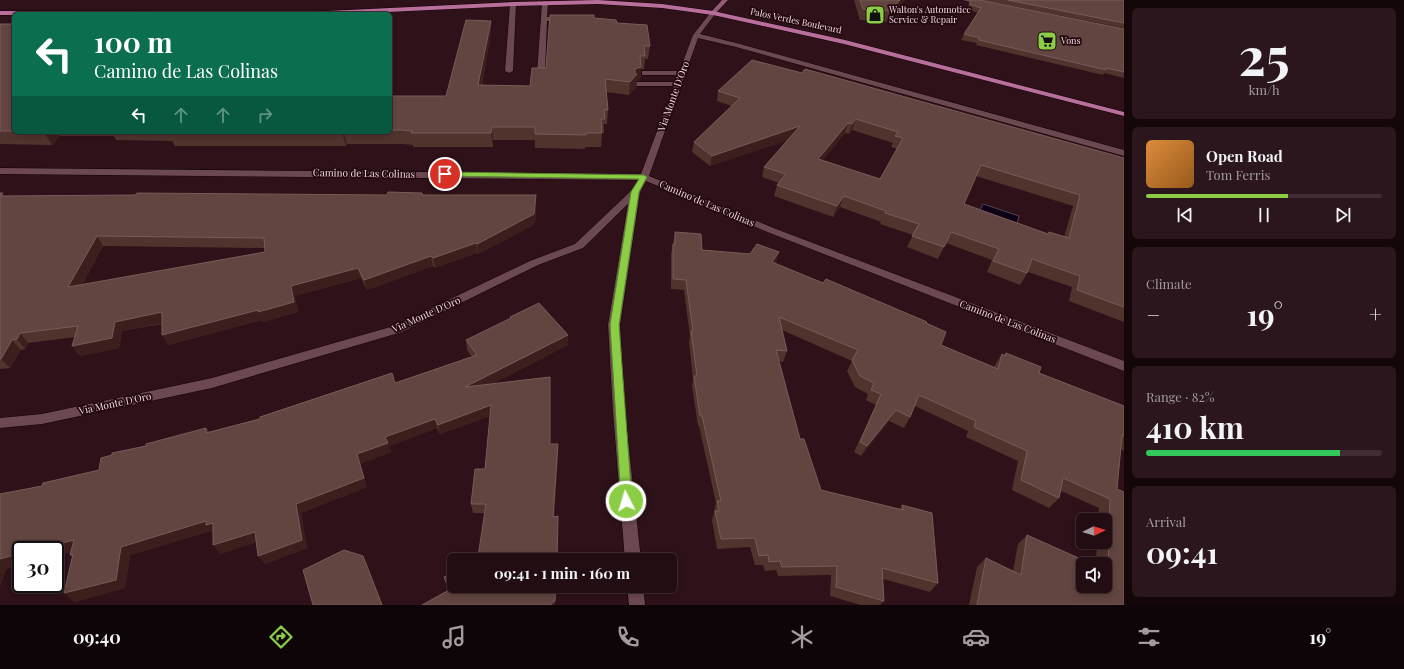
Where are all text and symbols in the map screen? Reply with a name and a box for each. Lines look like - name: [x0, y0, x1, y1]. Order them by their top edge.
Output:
- place label: Walton's Automotice Service & Repair: [888, 3, 972, 25]
- street label: Palos Verdes Boulevard: [749, 4, 844, 36]
- shop icon: Walton's Automotice Service & Repair: [864, 4, 886, 26]
- text: 25: [1238, 20, 1290, 89]
- text: 100 m: [94, 23, 173, 60]
- icon: left: [28, 28, 80, 80]
- supermarket icon: Vons: [1036, 30, 1058, 52]
- place label: Vons: [1060, 34, 1080, 46]
- text: Camino de Las Colinas: [94, 59, 278, 83]
- street label: Via Monte D'Oro: [653, 59, 692, 134]
- text: km/h: [1248, 81, 1280, 98]
- icon: left: [128, 104, 150, 126]
- icon: ahead: [170, 104, 192, 126]
- icon: ahead: [212, 104, 234, 126]
- icon: right: [254, 104, 276, 126]
- text: Open Road: [1206, 146, 1283, 166]
- pin: [428, 157, 462, 191]
- icon: arrive: [434, 163, 456, 185]
- street label: Camino de Las Colinas: [313, 165, 415, 181]
- text: Tom Ferris: [1206, 166, 1270, 183]
- street label: Camino de Las Colinas: [657, 177, 757, 229]
- icon: previous: [1174, 204, 1196, 226]
- icon: pause: [1253, 204, 1275, 226]
- icon: next: [1332, 204, 1354, 226]
- text: Climate: [1146, 275, 1192, 292]
- street label: Via Monte D'Oro: [389, 292, 463, 336]
- text: 19°: [1247, 294, 1283, 334]
- street label: Camino de Las Colinas: [958, 296, 1058, 346]
- text: −: [1146, 299, 1160, 329]
- text: +: [1369, 299, 1382, 329]
- street label: Via Monte D'Oro: [77, 388, 153, 418]
- text: Range · 82%: [1146, 388, 1214, 405]
- text: 410 km: [1146, 407, 1244, 447]
- position arrow: [605, 480, 647, 522]
- north arrow: [1076, 513, 1112, 549]
- map controls: [1076, 513, 1112, 593]
- text: Arrival: [1146, 513, 1186, 530]
- text: 09:41: [1146, 532, 1218, 572]
- speed limit sign: 30: [12, 541, 64, 593]
- button: sound: [1076, 557, 1112, 593]
- text: 09:41 · 1 min · 160 m: [494, 563, 630, 583]
- icon: directions: [267, 623, 295, 651]
- icon: music: [440, 623, 468, 651]
- icon: phone: [614, 623, 642, 651]
- icon: climate: [788, 623, 816, 651]
- icon: car: [962, 623, 990, 651]
- icon: filters: [1135, 623, 1163, 651]
- text: 09:40: [73, 625, 121, 649]
- text: 19°: [1309, 625, 1331, 649]

